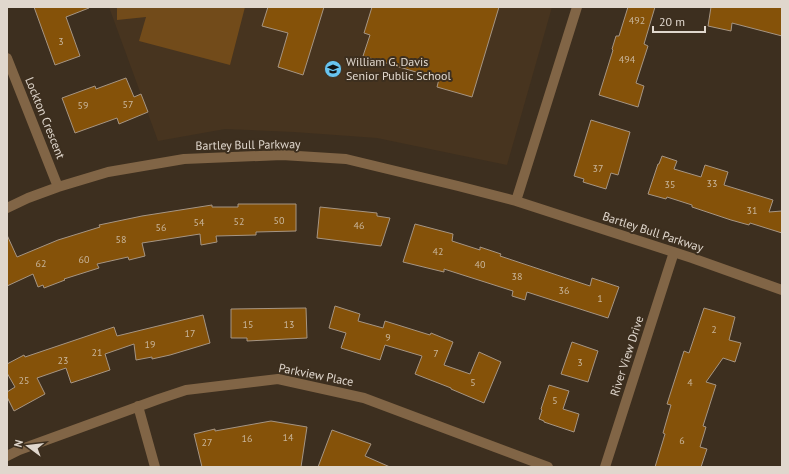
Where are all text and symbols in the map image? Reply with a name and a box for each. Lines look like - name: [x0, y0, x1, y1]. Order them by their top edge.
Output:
- scale bar: [653, 8, 705, 34]
- house number: 492: [629, 14, 645, 27]
- text: 20 m: [659, 14, 685, 29]
- house number: 3: [58, 35, 64, 48]
- house number: 494: [619, 53, 636, 66]
- place label: William G. Davis Senior Public School: [346, 54, 451, 83]
- school or university icon: William G. Davis Senior Public School: [323, 59, 343, 79]
- street label: Lockton Crescent: [22, 75, 69, 161]
- house number: 57: [123, 98, 133, 111]
- house number: 59: [78, 99, 88, 112]
- street label: Bartley Bull Parkway: [195, 136, 301, 153]
- house number: 37: [593, 162, 603, 175]
- house number: 33: [707, 177, 717, 190]
- house number: 35: [665, 178, 675, 191]
- house number: 31: [747, 204, 757, 217]
- street label: Bartley Bull Parkway: [601, 208, 706, 255]
- house number: 50: [274, 214, 285, 227]
- house number: 52: [234, 215, 244, 228]
- house number: 54: [194, 216, 205, 229]
- house number: 46: [354, 219, 364, 232]
- house number: 56: [156, 221, 166, 234]
- house number: 58: [116, 233, 126, 246]
- house number: 42: [433, 245, 443, 258]
- house number: 60: [79, 253, 90, 266]
- house number: 62: [36, 257, 46, 270]
- house number: 40: [475, 258, 486, 271]
- house number: 38: [512, 270, 522, 283]
- house number: 36: [559, 284, 569, 297]
- house number: 1: [597, 292, 603, 305]
- street label: River View Drive: [606, 314, 647, 398]
- house number: 15: [243, 318, 253, 331]
- house number: 13: [284, 318, 294, 331]
- house number: 2: [711, 323, 717, 336]
- house number: 17: [185, 327, 195, 340]
- house number: 9: [385, 331, 391, 344]
- house number: 19: [145, 338, 155, 351]
- house number: 21: [92, 346, 102, 359]
- house number: 7: [433, 347, 439, 360]
- house number: 23: [58, 354, 68, 367]
- house number: 3: [577, 356, 583, 369]
- street label: Parkview Place: [277, 360, 355, 389]
- house number: 25: [19, 374, 29, 387]
- house number: 5: [470, 376, 476, 389]
- house number: 4: [687, 376, 693, 389]
- house number: 5: [552, 394, 558, 407]
- north arrow: [8, 426, 48, 466]
- house number: 14: [283, 431, 294, 444]
- house number: 16: [242, 432, 252, 445]
- house number: 6: [679, 434, 685, 447]
- house number: 27: [202, 436, 212, 449]
- text: N: [11, 438, 26, 449]

